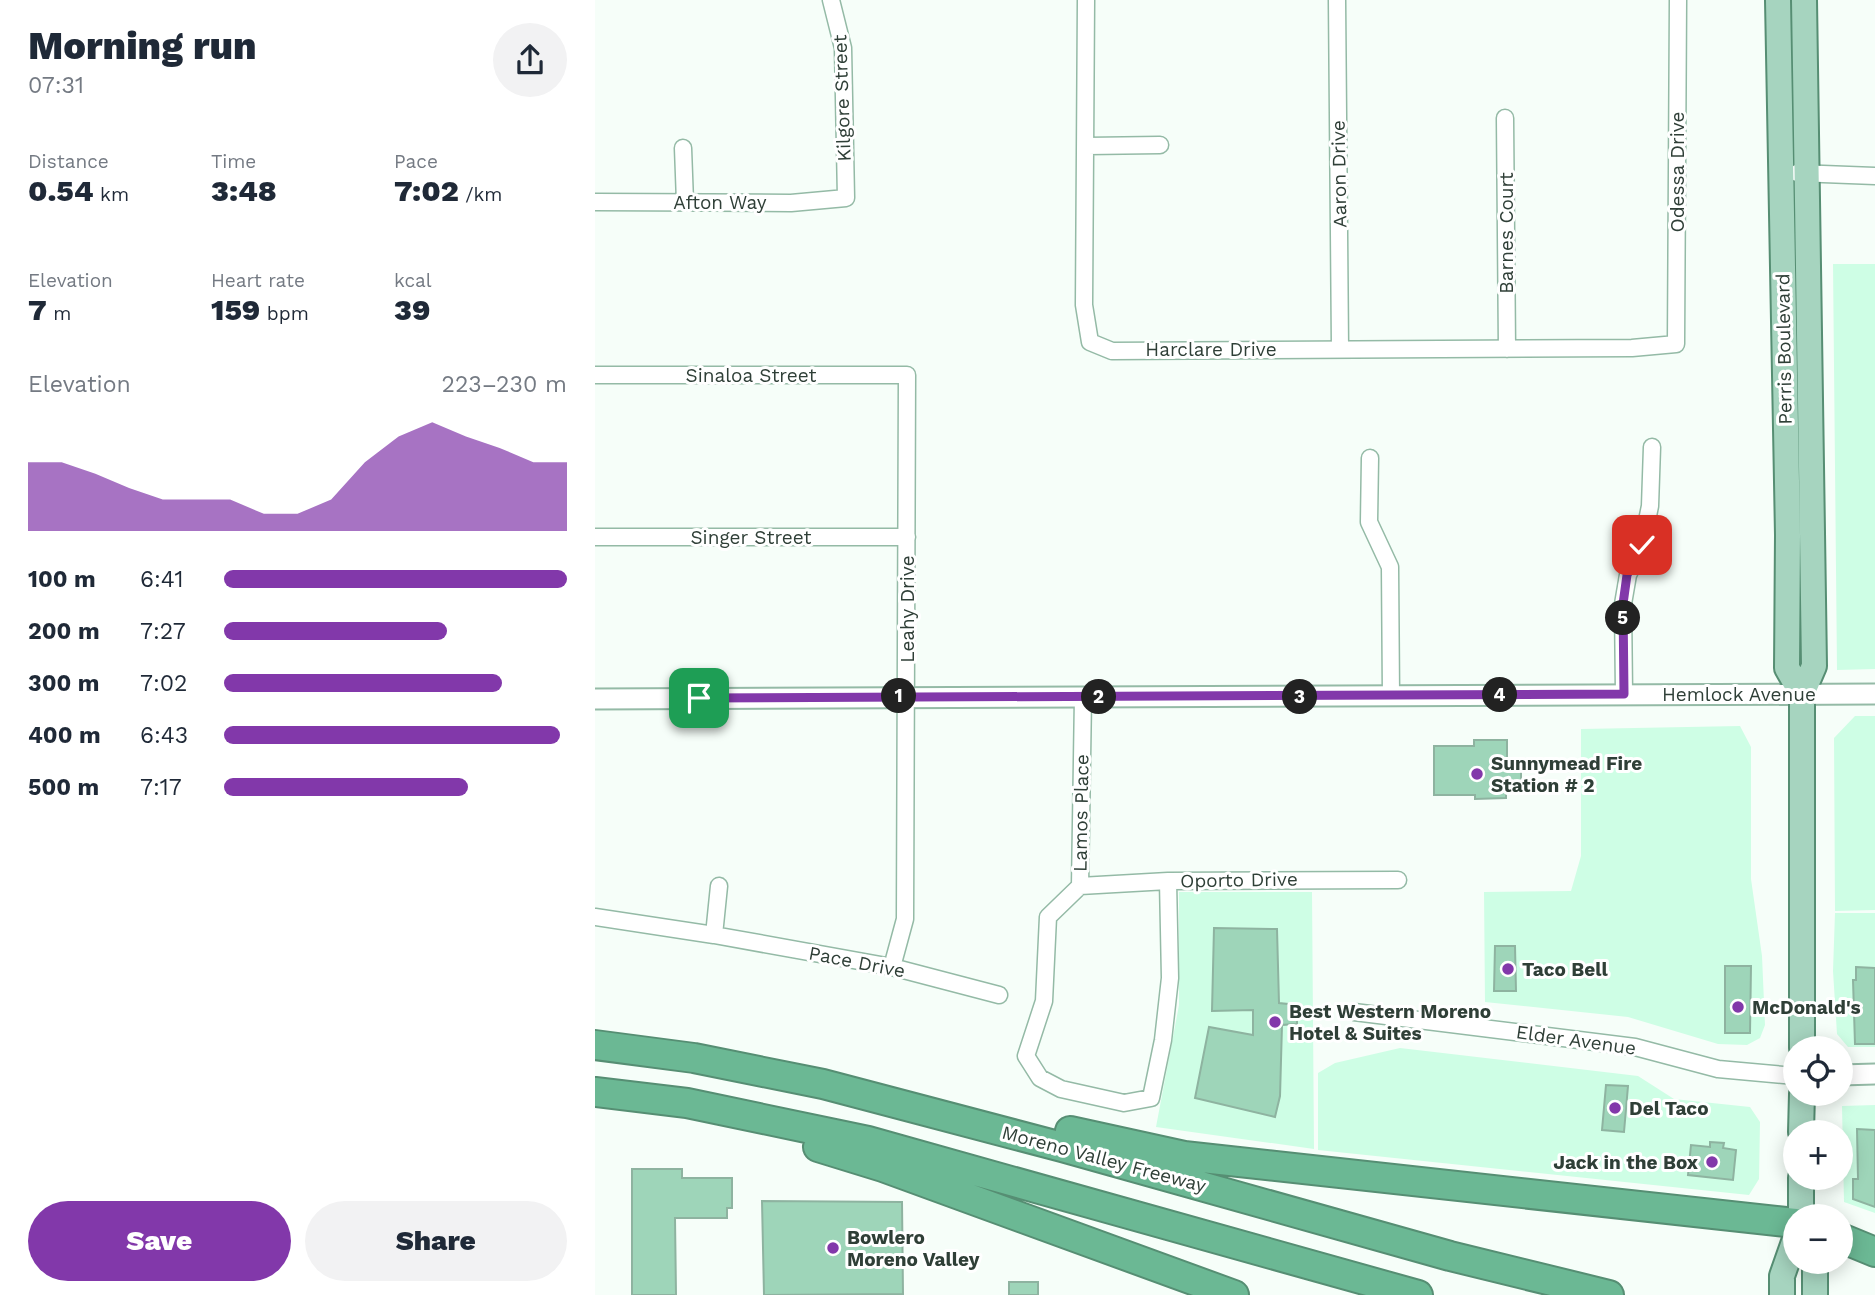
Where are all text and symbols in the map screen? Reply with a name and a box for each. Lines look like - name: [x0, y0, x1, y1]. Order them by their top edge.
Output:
- button: share: [493, 23, 567, 97]
- text: Morning run: [28, 24, 257, 68]
- street label: Kilgore Street: [828, 34, 856, 162]
- text: 07:31: [28, 72, 84, 99]
- street label: Odessa Drive: [1666, 111, 1689, 233]
- street label: Aaron Drive: [1327, 120, 1351, 228]
- text: Distance: [28, 150, 109, 173]
- text: Time: [211, 150, 256, 173]
- text: Pace: [394, 150, 438, 173]
- street label: Barnes Court: [1495, 172, 1518, 294]
- text: 0.54: [28, 173, 94, 208]
- text: 3:48: [211, 173, 277, 208]
- text: 7:02: [394, 173, 459, 208]
- text: km: [94, 183, 129, 206]
- text: /km: [459, 183, 502, 206]
- street label: Afton Way: [673, 191, 767, 214]
- text: Elevation: [28, 269, 113, 292]
- text: Heart rate: [211, 269, 305, 292]
- text: kcal: [394, 269, 432, 292]
- street label: Perris Boulevard: [1771, 273, 1797, 425]
- text: 7: [28, 292, 47, 327]
- text: 159: [211, 292, 260, 327]
- text: 39: [394, 292, 430, 327]
- text: m: [47, 302, 71, 325]
- text: bpm: [260, 302, 309, 325]
- street label: Harclare Drive: [1145, 338, 1277, 361]
- street label: Sinaloa Street: [686, 364, 816, 387]
- text: Elevation: [28, 371, 131, 398]
- text: 223–230 m: [442, 371, 567, 398]
- pin: [1612, 515, 1672, 575]
- street label: Singer Street: [691, 526, 812, 549]
- icon: check: [1623, 526, 1661, 564]
- street label: Leahy Drive: [896, 555, 919, 663]
- text: 100 m: [28, 566, 96, 593]
- text: 6:41: [140, 566, 183, 593]
- pin: 5: [1605, 600, 1641, 636]
- text: 5: [1617, 606, 1628, 629]
- text: 200 m: [28, 618, 100, 645]
- text: 7:27: [140, 618, 186, 645]
- pin: [669, 668, 729, 728]
- text: 300 m: [28, 670, 99, 697]
- text: 7:02: [140, 670, 187, 697]
- pin: 1: [881, 678, 917, 714]
- pin: 4: [1483, 678, 1517, 712]
- icon: arrive: [680, 679, 718, 717]
- pin: 2: [1081, 680, 1117, 714]
- pin: 3: [1283, 680, 1317, 714]
- text: 4: [1493, 683, 1506, 706]
- street label: Hemlock Avenue: [1662, 683, 1816, 706]
- text: 1: [894, 684, 903, 707]
- text: 2: [1093, 685, 1104, 708]
- text: 3: [1294, 685, 1305, 708]
- text: 400 m: [28, 722, 101, 749]
- text: 6:43: [140, 722, 188, 749]
- place label: Sunnymead Fire Station # 2: [1491, 752, 1642, 797]
- street label: Lamos Place: [1068, 754, 1094, 872]
- marker: Sunnymead Fire Station # 2: [1469, 766, 1485, 782]
- text: 500 m: [28, 774, 99, 801]
- text: 7:17: [140, 774, 182, 801]
- street label: Oporto Drive: [1180, 867, 1298, 893]
- street label: Pace Drive: [807, 941, 907, 983]
- place label: Taco Bell: [1522, 958, 1608, 981]
- marker: Taco Bell: [1500, 961, 1516, 977]
- place label: McDonald's: [1752, 996, 1861, 1019]
- marker: McDonald's: [1730, 999, 1746, 1015]
- place label: Best Western Moreno Hotel & Suites: [1289, 1000, 1491, 1045]
- marker: Best Western Moreno Hotel & Suites: [1267, 1014, 1283, 1030]
- street label: Elder Avenue: [1514, 1020, 1638, 1060]
- map controls: [1783, 1036, 1853, 1274]
- button: locate: [1783, 1036, 1853, 1106]
- place label: Del Taco: [1629, 1097, 1709, 1120]
- marker: Del Taco: [1607, 1100, 1623, 1116]
- button: +: [1783, 1120, 1853, 1190]
- street label: Moreno Valley Freeway: [999, 1121, 1209, 1197]
- place label: Jack in the Box: [1553, 1151, 1699, 1174]
- marker: Jack in the Box: [1704, 1154, 1720, 1170]
- button: Save: [28, 1201, 291, 1281]
- button: Share: [305, 1201, 567, 1281]
- button: −: [1783, 1204, 1853, 1274]
- place label: Bowlero Moreno Valley: [847, 1226, 980, 1271]
- marker: Bowlero Moreno Valley: [825, 1240, 841, 1256]

